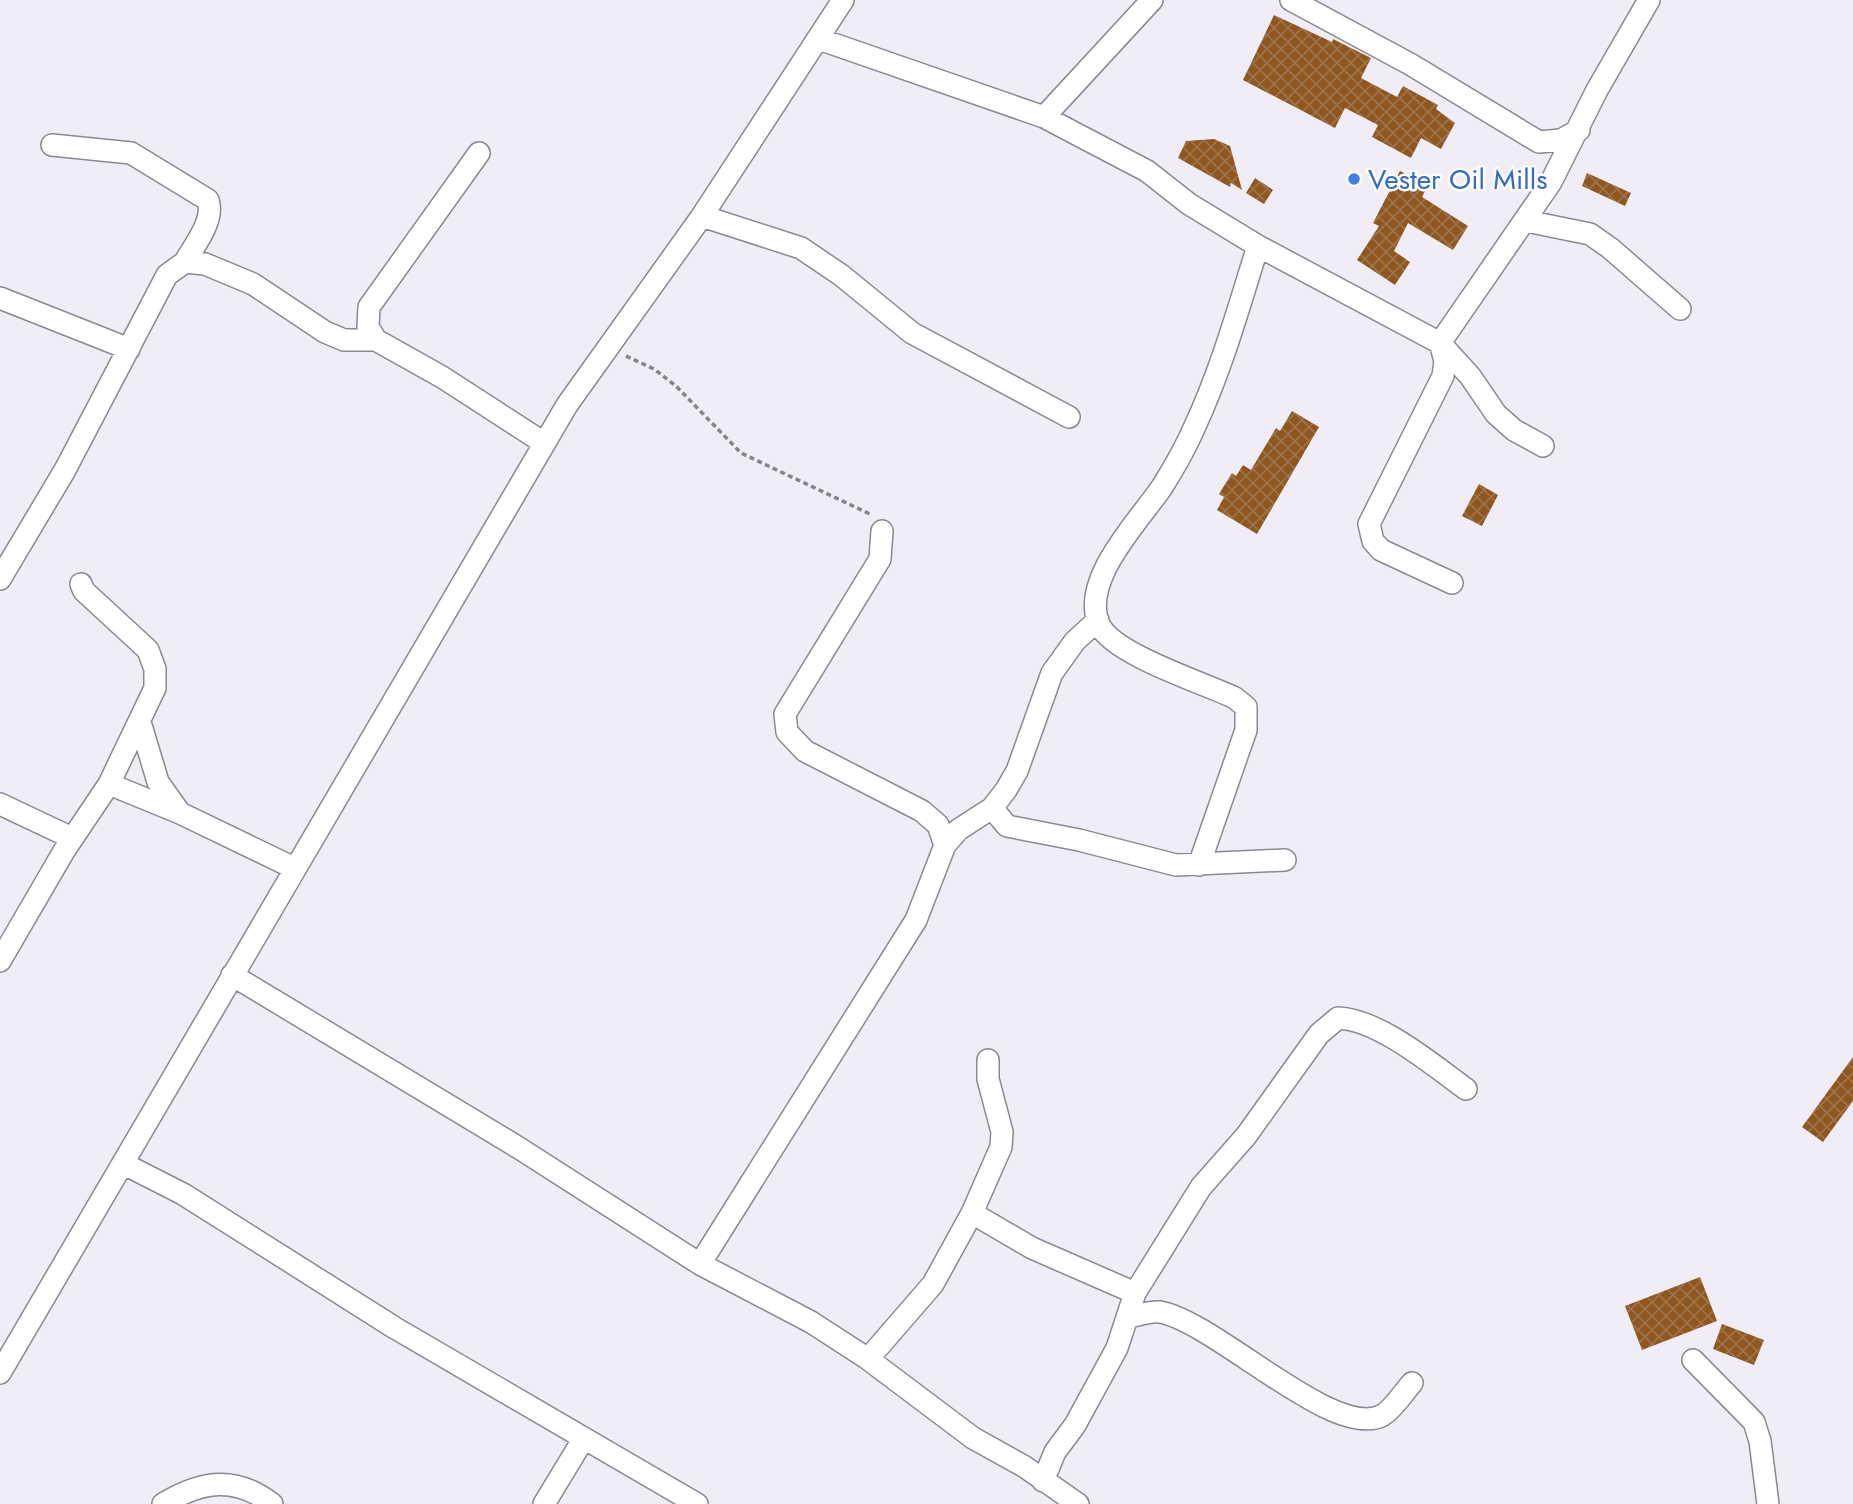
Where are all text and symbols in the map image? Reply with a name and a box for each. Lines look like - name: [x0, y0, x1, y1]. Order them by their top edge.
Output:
- place label: Vester Oil Mills: [1368, 159, 1547, 200]
- marker: Vester Oil Mills: [1346, 171, 1362, 187]

